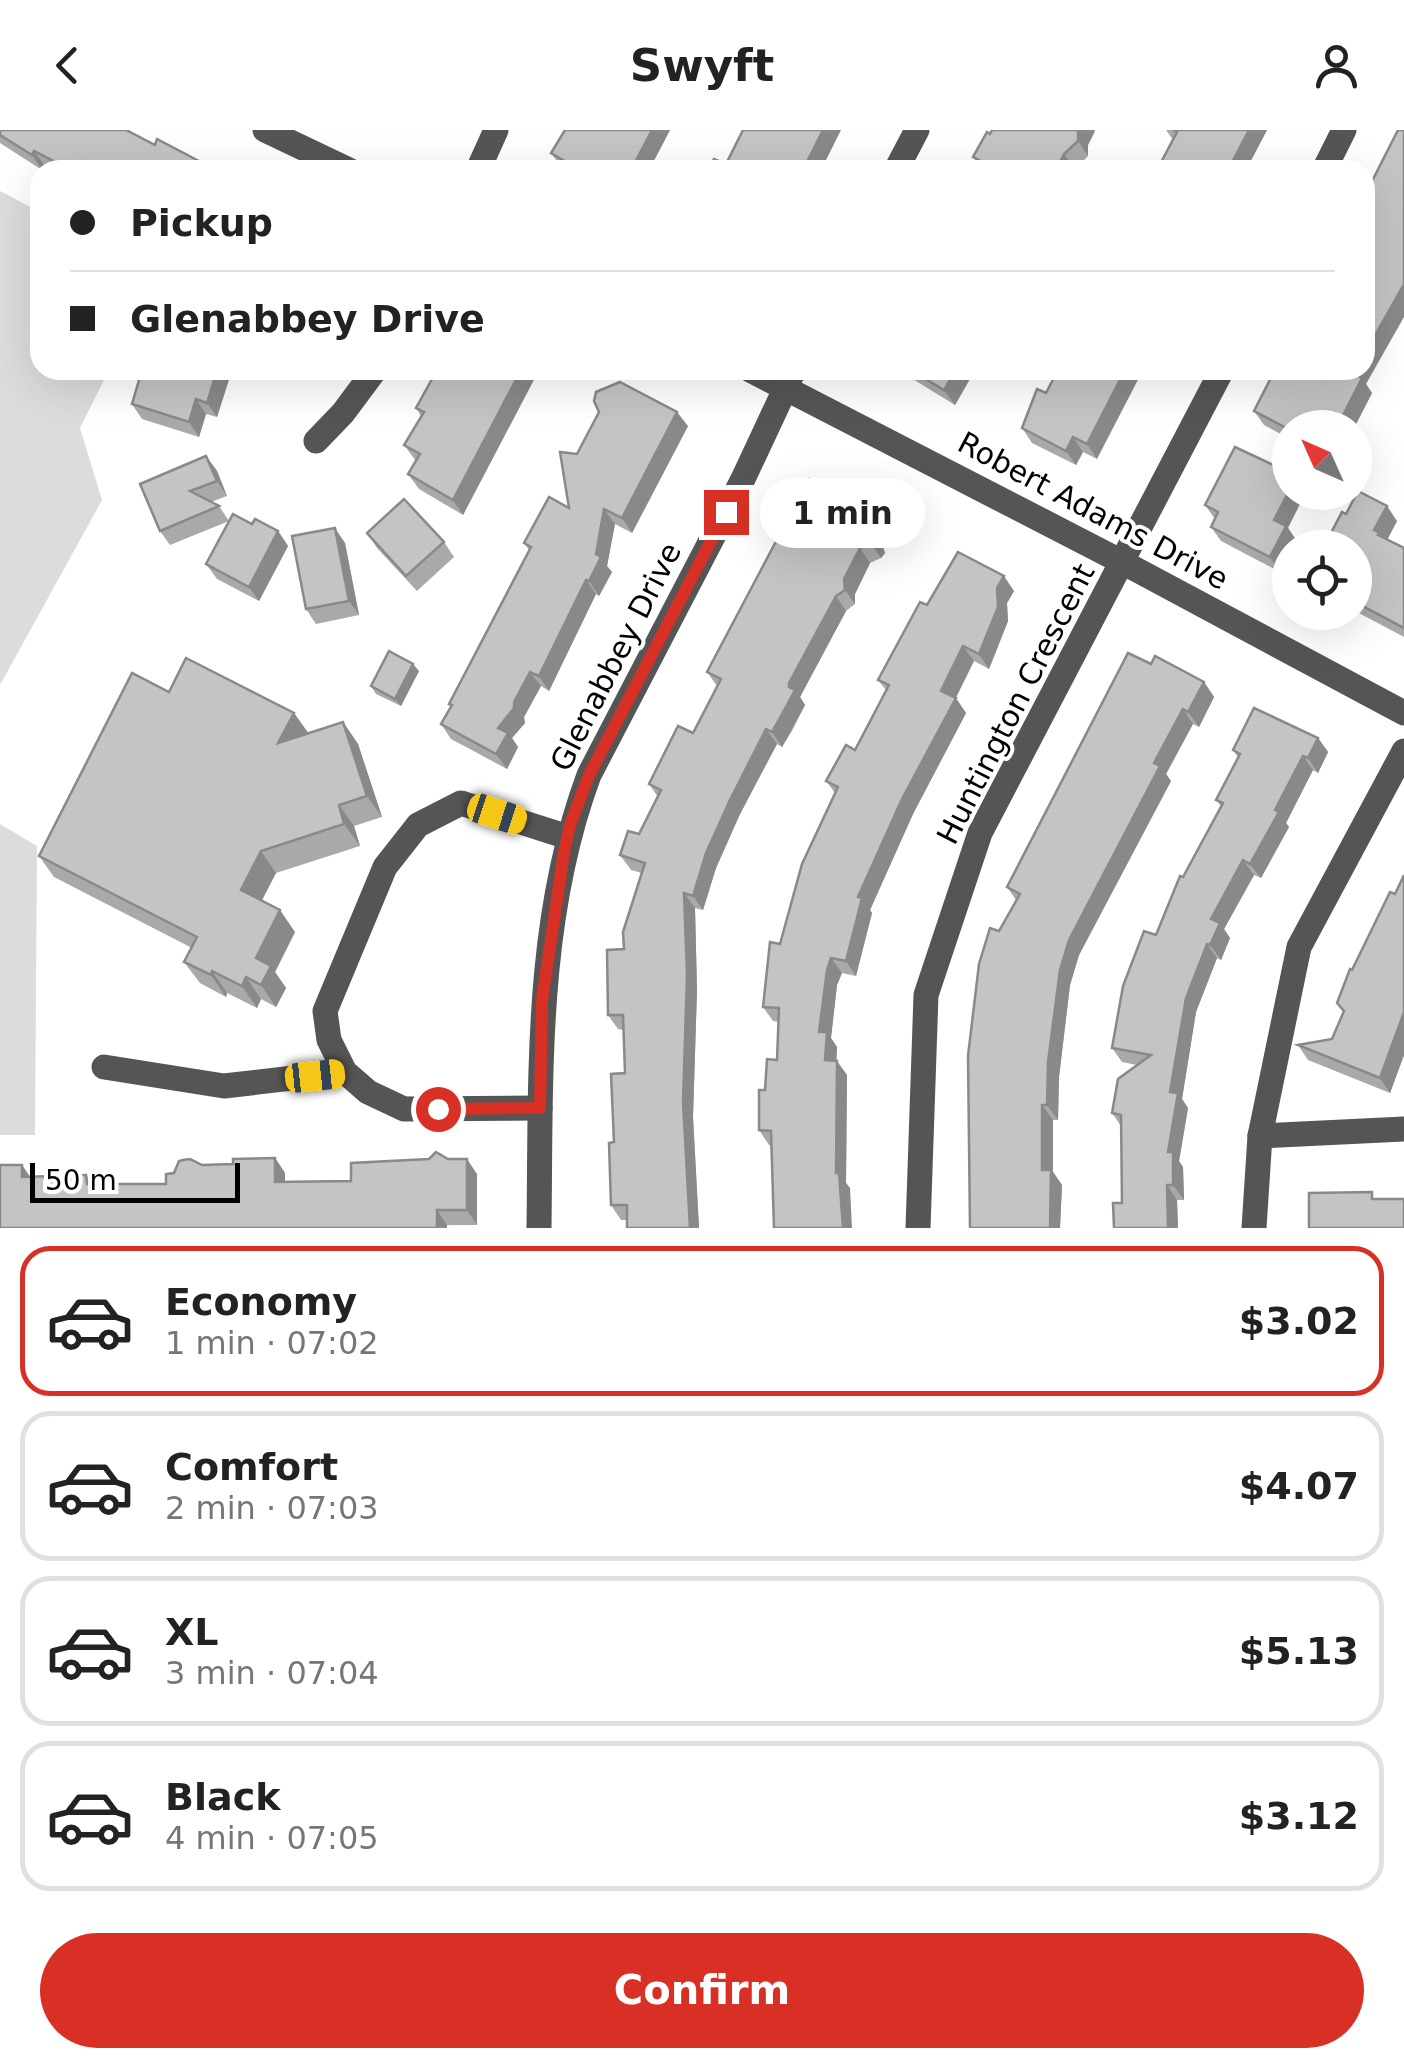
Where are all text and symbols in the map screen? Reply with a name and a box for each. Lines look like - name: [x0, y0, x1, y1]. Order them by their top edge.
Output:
- icon: back: [40, 38, 95, 93]
- icon: person: [1309, 38, 1364, 93]
- text: Swyft: [630, 39, 774, 92]
- text: Pickup: [130, 201, 273, 245]
- text: Glenabbey Drive: [130, 297, 485, 341]
- north arrow: [1272, 410, 1372, 510]
- map controls: [1272, 410, 1372, 630]
- street label: Robert Adams Drive: [952, 425, 1234, 597]
- callout: 1 min: [761, 477, 926, 547]
- route end: [704, 490, 749, 535]
- text: 1 min: [792, 494, 893, 532]
- button: locate: [1272, 530, 1372, 630]
- street label: Glenabbey Drive: [543, 537, 688, 777]
- street label: Huntington Crescent: [930, 558, 1102, 850]
- car: [464, 790, 530, 838]
- car: [284, 1058, 346, 1094]
- route start: [416, 1087, 461, 1132]
- scale bar: [30, 1158, 240, 1202]
- text: 50 m: [45, 1164, 117, 1197]
- icon: car: [45, 1276, 135, 1366]
- text: Economy: [165, 1280, 357, 1324]
- text: $3.02: [1239, 1299, 1359, 1343]
- text: 1 min · 07:02: [165, 1324, 379, 1362]
- icon: car: [45, 1441, 135, 1531]
- text: Comfort: [165, 1445, 338, 1489]
- text: $4.07: [1239, 1464, 1359, 1508]
- text: 2 min · 07:03: [165, 1489, 379, 1527]
- icon: car: [45, 1606, 135, 1696]
- text: XL: [165, 1610, 219, 1654]
- text: $5.13: [1239, 1629, 1359, 1673]
- text: 3 min · 07:04: [165, 1654, 379, 1692]
- icon: car: [45, 1771, 135, 1861]
- text: Black: [165, 1775, 280, 1819]
- text: $3.12: [1239, 1794, 1359, 1838]
- text: 4 min · 07:05: [165, 1819, 379, 1857]
- button: Confirm: [40, 1933, 1364, 2048]

